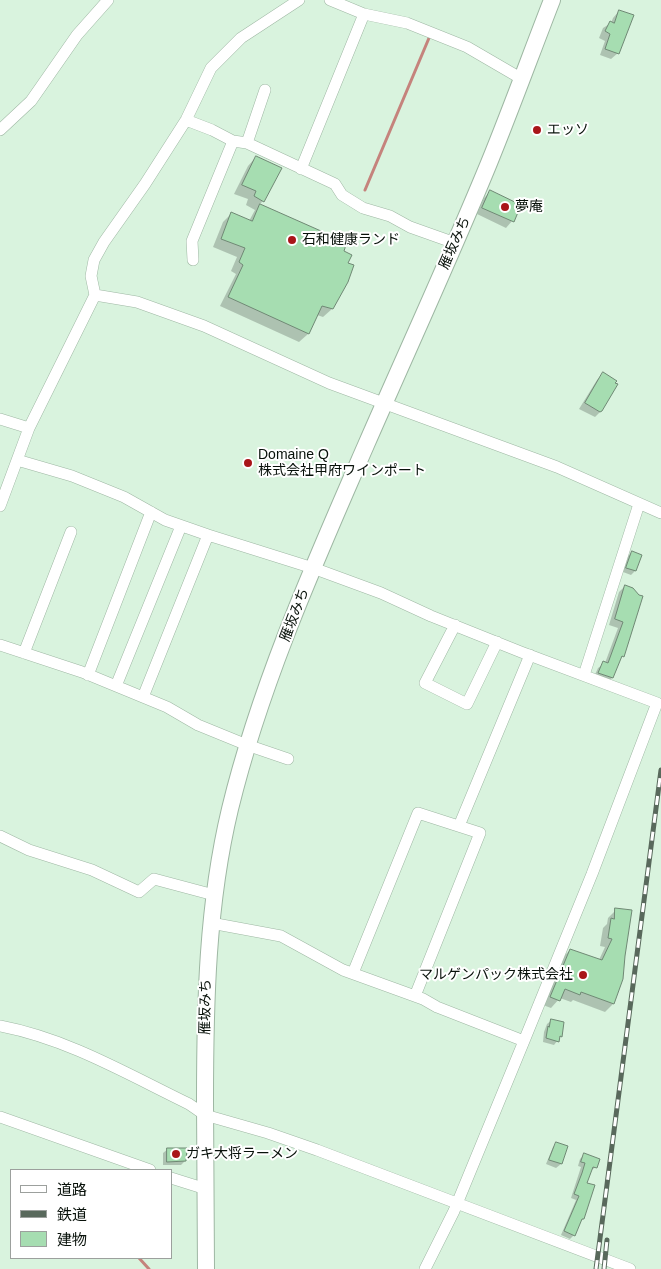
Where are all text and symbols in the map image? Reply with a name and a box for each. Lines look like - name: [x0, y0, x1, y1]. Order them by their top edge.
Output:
- place label: エッソ: [547, 122, 589, 138]
- marker: エッソ: [531, 124, 543, 136]
- place label: 夢庵: [515, 199, 543, 215]
- marker: 夢庵: [499, 201, 511, 213]
- street label: 雁坂みち: [436, 214, 474, 272]
- place label: 石和健康ランド: [302, 232, 400, 248]
- marker: 石和健康ランド: [286, 234, 298, 246]
- place label: Domaine Q 株式会社甲府ワインポート: [258, 447, 426, 480]
- marker: Domaine Q 株式会社甲府ワインポート: [242, 457, 254, 469]
- street label: 雁坂みち: [277, 586, 313, 644]
- place label: マルゲンパック株式会社: [419, 967, 573, 983]
- marker: マルゲンパック株式会社: [577, 969, 589, 981]
- street label: 雁坂みち: [197, 979, 215, 1035]
- place label: ガキ大将ラーメン: [186, 1146, 298, 1162]
- marker: ガキ大将ラーメン: [170, 1148, 182, 1160]
- legend: [10, 1169, 172, 1259]
- text: 道路: [57, 1181, 87, 1198]
- text: 鉄道: [57, 1206, 87, 1223]
- text: 建物: [57, 1231, 87, 1248]

